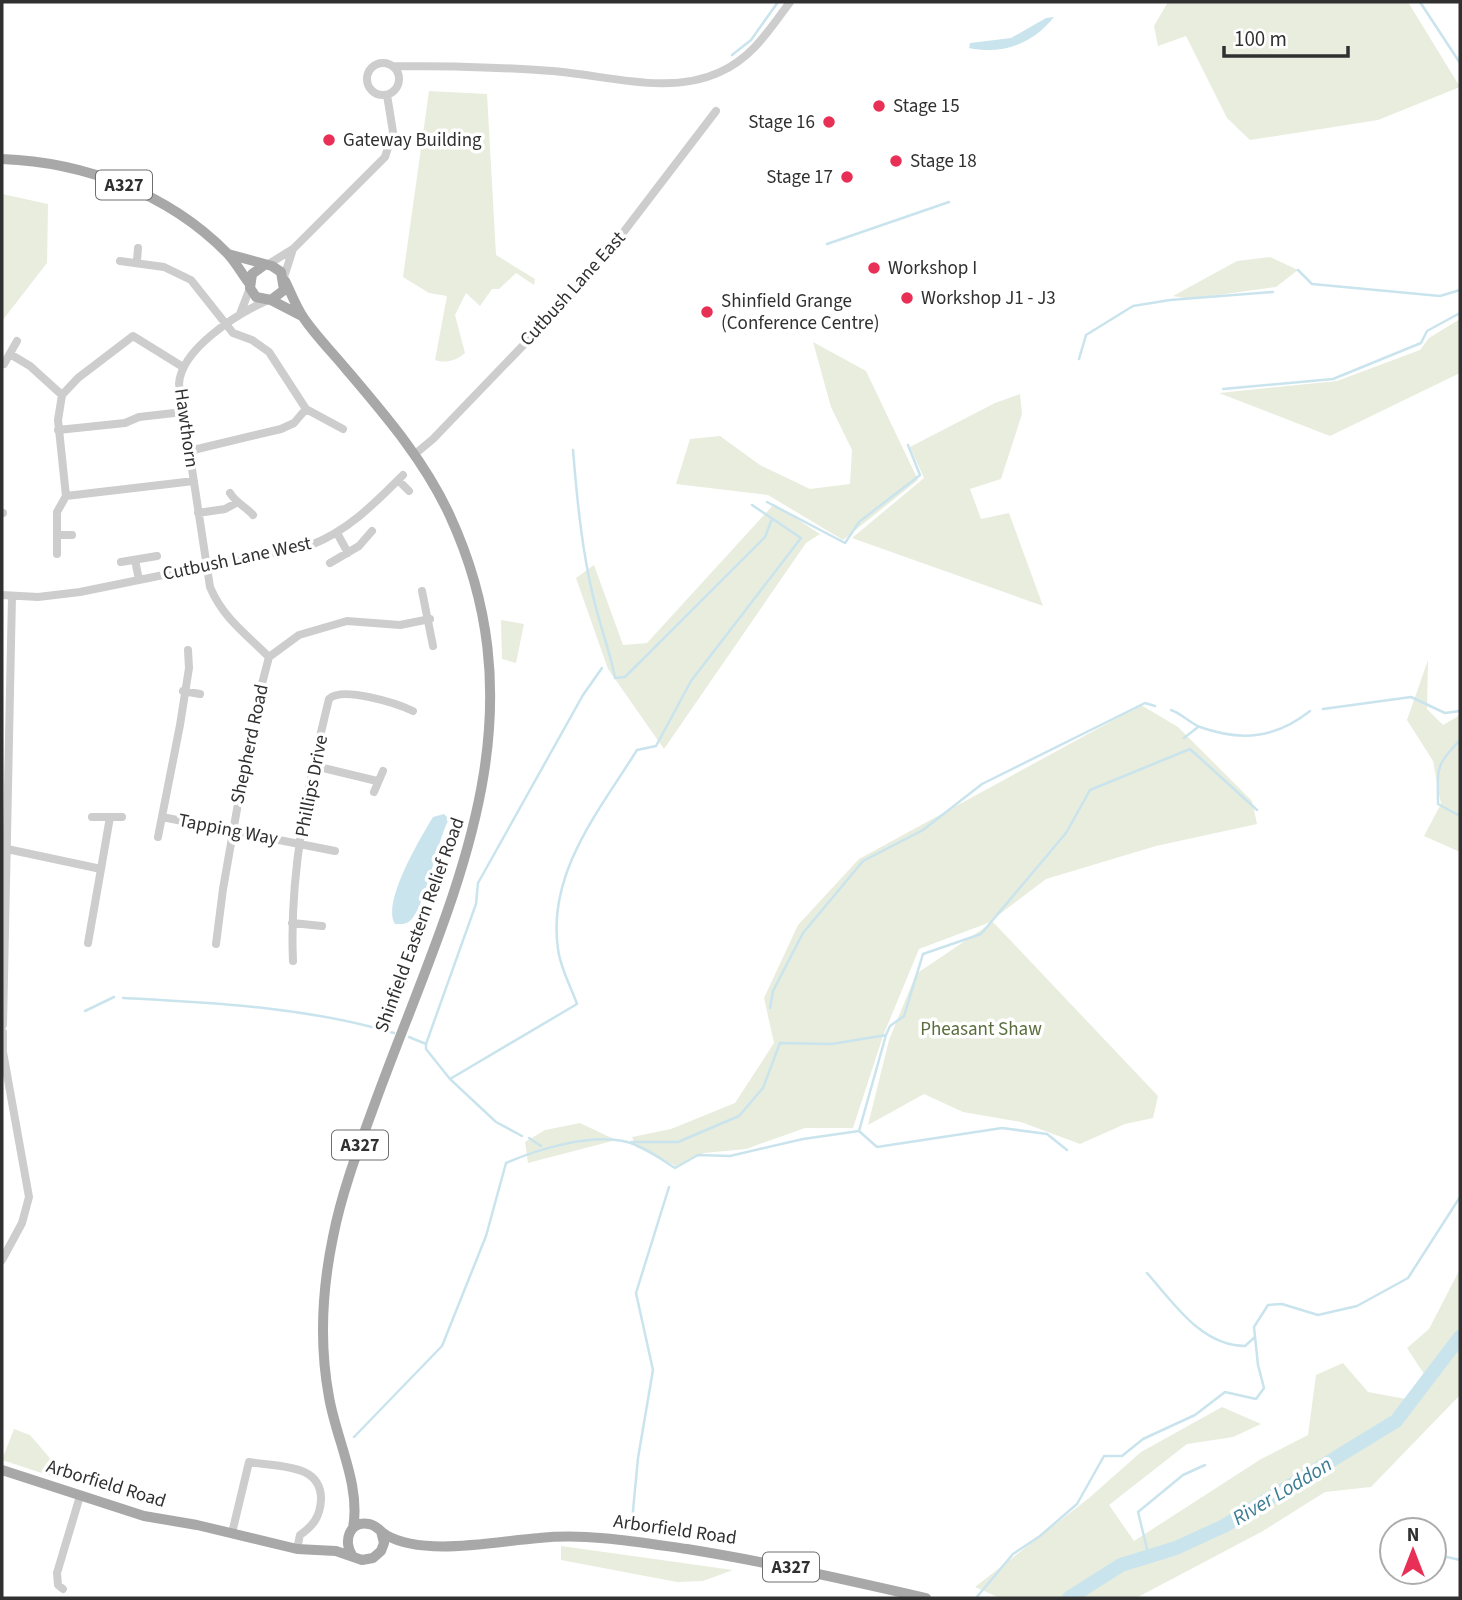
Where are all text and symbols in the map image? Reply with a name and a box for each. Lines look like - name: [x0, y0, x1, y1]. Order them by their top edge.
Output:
- scale bar: [1224, 14, 1348, 58]
- text: 100 m: [1234, 24, 1287, 54]
- place label: Stage 15: [893, 93, 960, 120]
- marker: Stage 15: [871, 98, 887, 114]
- place label: Stage 16: [748, 109, 815, 136]
- marker: Stage 16: [821, 114, 837, 130]
- place label: Gateway Building: [343, 127, 482, 154]
- marker: Gateway Building: [321, 132, 337, 148]
- place label: Stage 18: [910, 148, 977, 175]
- marker: Stage 18: [888, 153, 904, 169]
- place label: Stage 17: [766, 164, 833, 191]
- marker: Stage 17: [839, 169, 855, 185]
- road number: A327: [96, 170, 152, 200]
- street label: Cutbush Lane East: [514, 225, 632, 352]
- place label: Workshop I: [888, 255, 977, 282]
- marker: Workshop I: [866, 260, 882, 276]
- place label: Workshop J1 - J3: [921, 285, 1056, 312]
- place label: Shinfield Grange (Conference Centre): [721, 288, 879, 337]
- marker: Workshop J1 - J3: [899, 290, 915, 306]
- marker: Shinfield Grange (Conference Centre): [699, 304, 715, 320]
- street label: Hawthorn: [167, 387, 205, 469]
- street label: Cutbush Lane West: [160, 530, 314, 588]
- street label: Shepherd Road: [224, 682, 276, 806]
- street label: Phillips Drive: [289, 733, 335, 839]
- street label: Tapping Way: [176, 807, 280, 853]
- street label: Shinfield Eastern Relief Road: [368, 814, 472, 1036]
- park label: Pheasant Shaw: [920, 1016, 1042, 1043]
- road number: A327: [332, 1130, 388, 1160]
- water label: River Loddon: [1226, 1449, 1338, 1533]
- street label: Arborfield Road: [43, 1453, 169, 1515]
- street label: Arborfield Road: [612, 1508, 738, 1552]
- north arrow: [1378, 1516, 1448, 1586]
- text: N: [1407, 1522, 1419, 1549]
- road number: A327: [763, 1552, 819, 1582]

